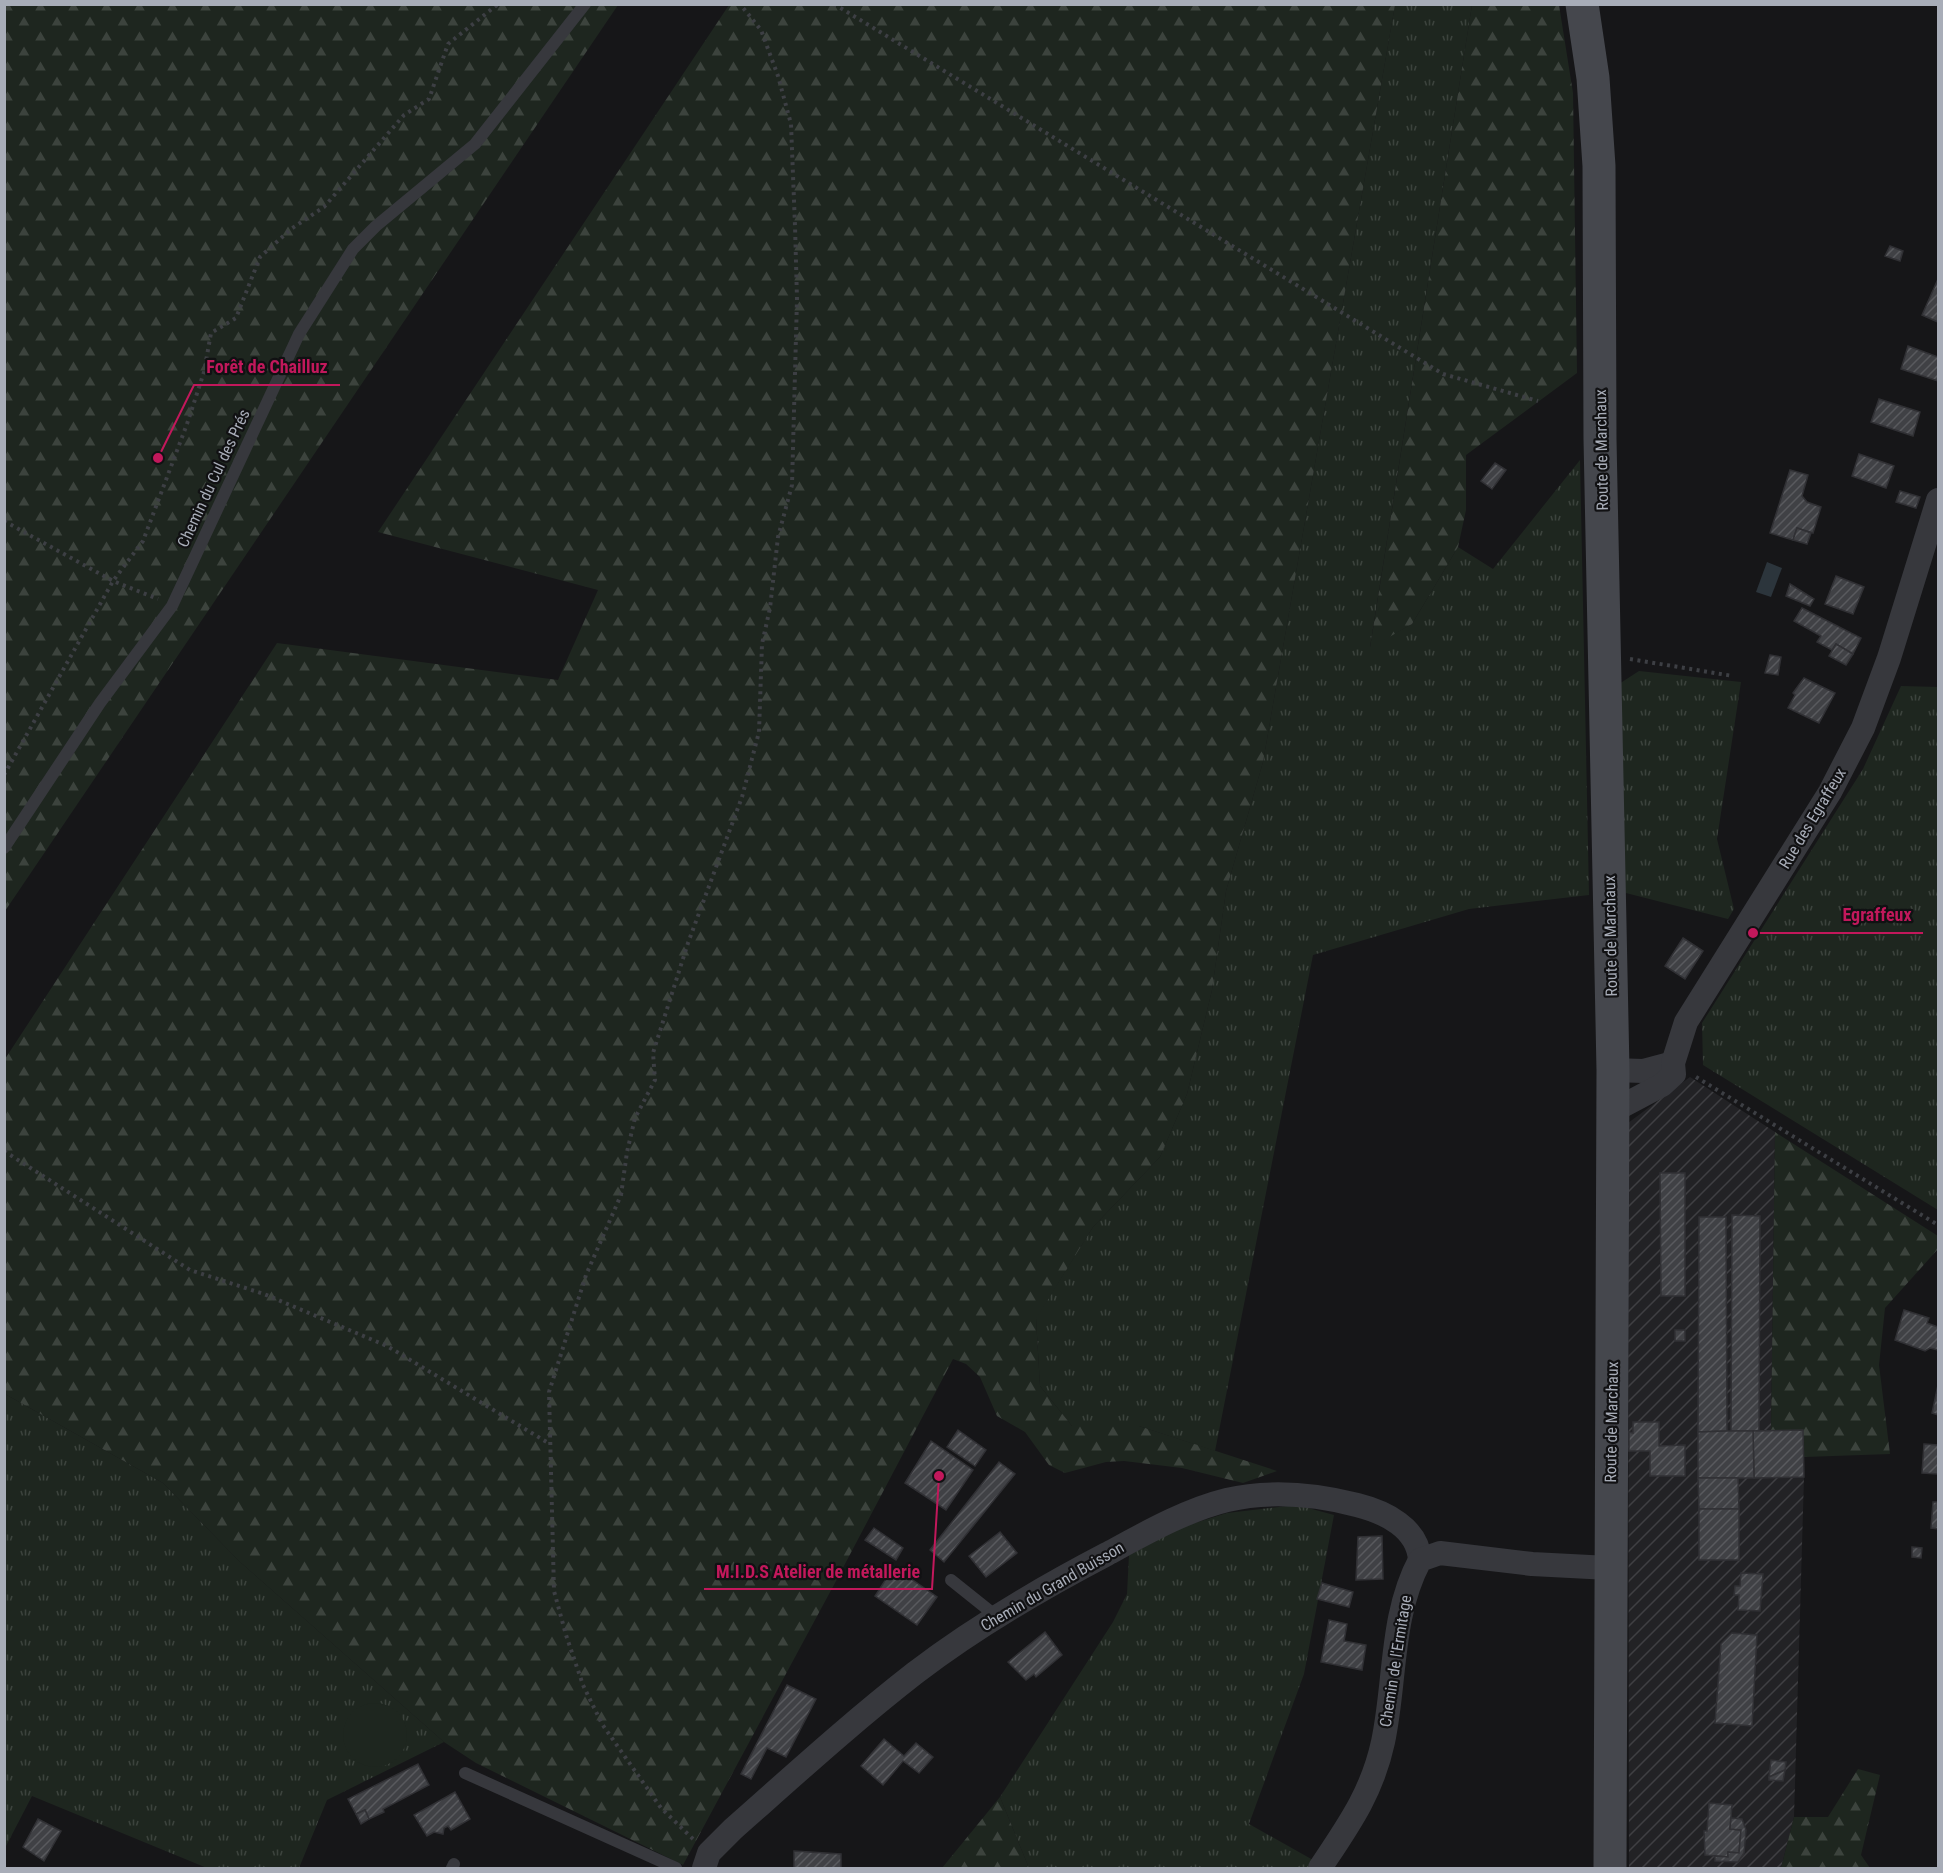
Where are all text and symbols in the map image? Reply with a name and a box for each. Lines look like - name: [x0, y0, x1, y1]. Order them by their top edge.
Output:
- callout: Forêt de Chailluz: [194, 349, 340, 385]
- text: Forêt de Chailluz: [206, 356, 328, 377]
- street label: Route de Marchaux: [1591, 389, 1612, 511]
- street label: Chemin du Cul des Prés: [173, 406, 254, 550]
- street label: Rue des Egraffeux: [1775, 765, 1850, 872]
- street label: Route de Marchaux: [1600, 875, 1621, 997]
- callout: Egraffeux: [1830, 897, 1923, 933]
- text: Egraffeux: [1842, 904, 1912, 925]
- street label: Route de Marchaux: [1601, 1361, 1622, 1483]
- street label: Chemin du Grand Buisson: [977, 1538, 1127, 1635]
- callout: M.I.D.S Atelier de métallerie: [704, 1553, 932, 1589]
- text: M.I.D.S Atelier de métallerie: [716, 1561, 920, 1582]
- street label: Chemin de l'Ermitage: [1376, 1594, 1415, 1728]

